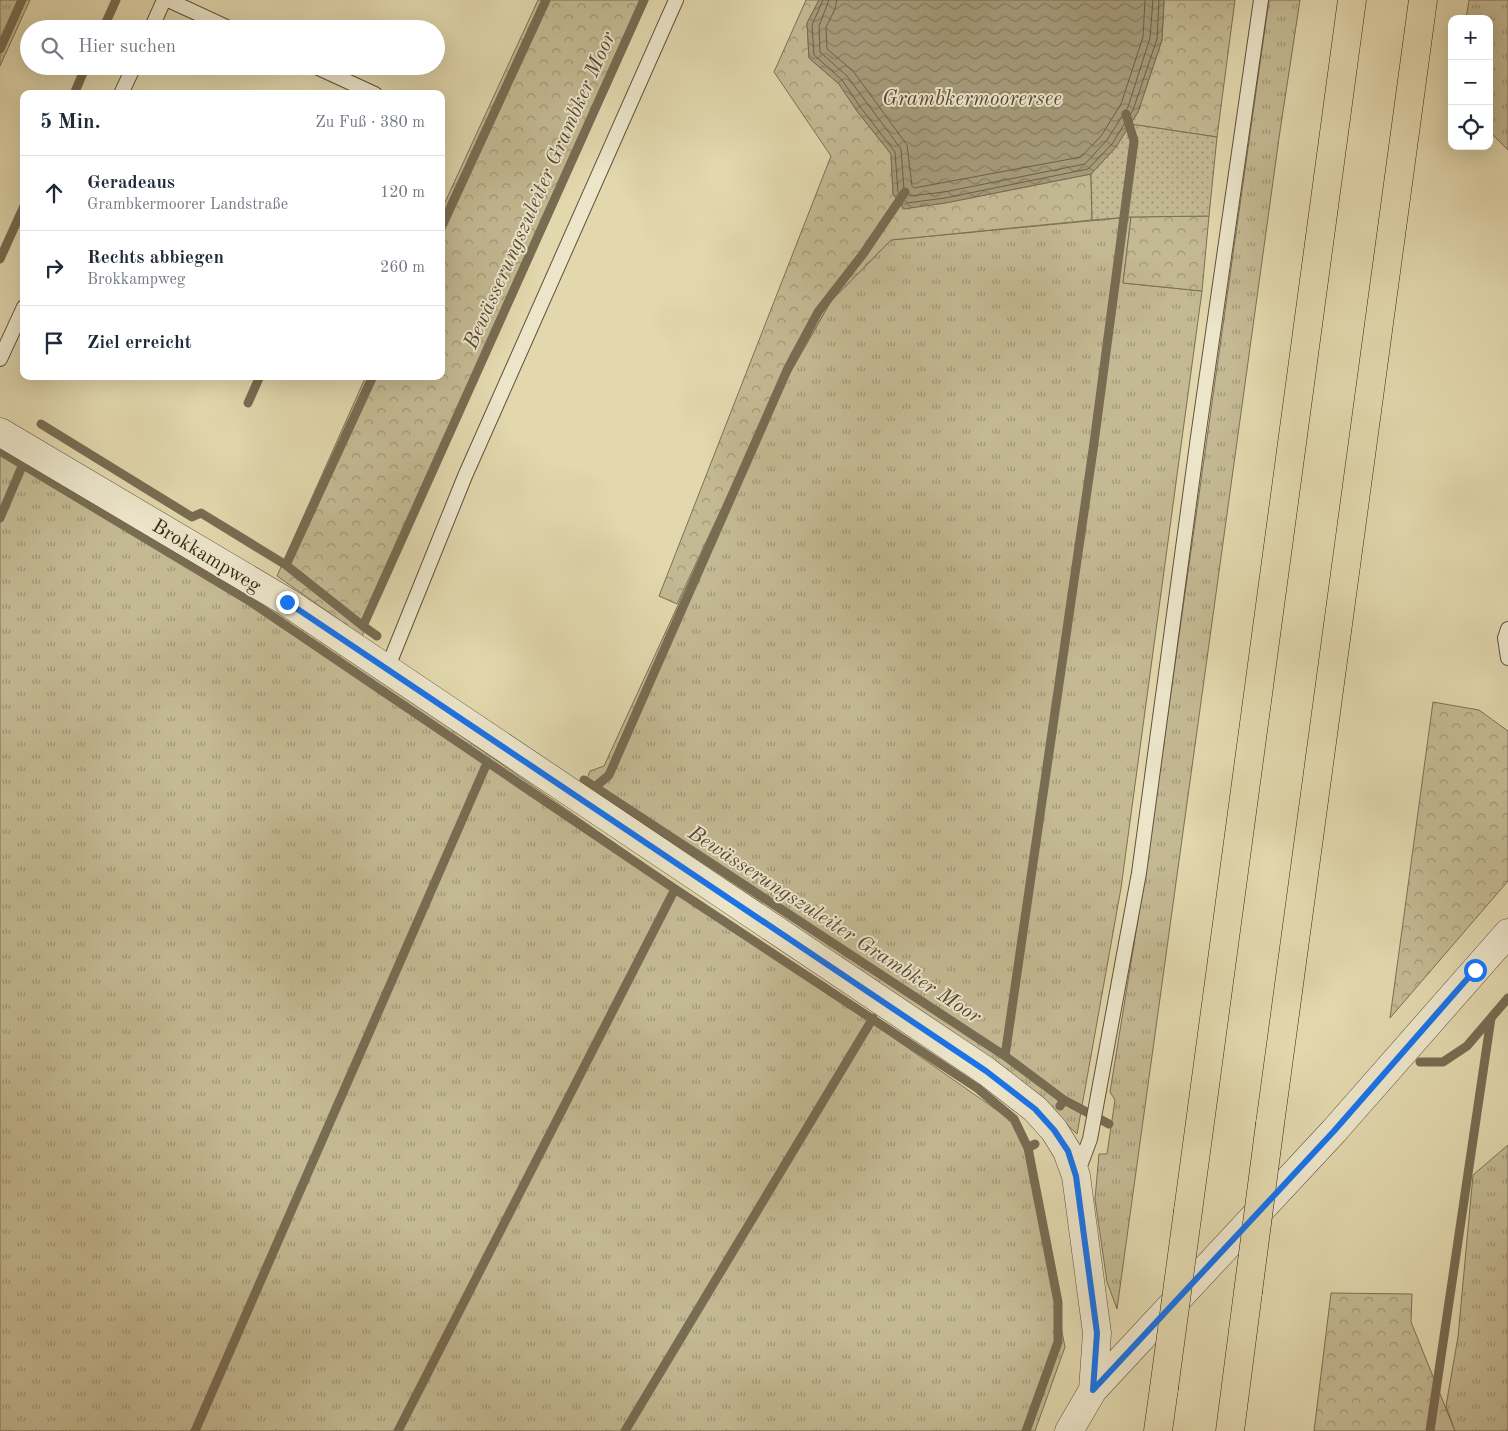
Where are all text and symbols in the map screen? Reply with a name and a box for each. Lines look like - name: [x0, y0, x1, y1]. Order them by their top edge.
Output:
- map controls: [1448, 15, 1493, 150]
- button: +: [1448, 15, 1493, 60]
- search box: [20, 20, 445, 75]
- water label: Bewässerungszuleiter Grambker Moor: [460, 28, 620, 353]
- icon: search: [38, 34, 66, 62]
- text: Hier suchen: [78, 38, 176, 57]
- button: −: [1448, 60, 1493, 105]
- water label: Grambkermoorersee: [882, 89, 1062, 110]
- button: locate: [1448, 105, 1493, 150]
- text: 5 Min.: [40, 112, 101, 133]
- text: Zu Fuß · 380 m: [315, 115, 425, 131]
- text: Geradeaus: [87, 174, 175, 193]
- icon: ahead: [40, 179, 68, 207]
- text: 120 m: [380, 185, 425, 201]
- text: Grambkermoorer Landstraße: [87, 197, 288, 213]
- text: Rechts abbiegen: [87, 249, 224, 268]
- icon: right: [40, 254, 68, 282]
- text: 260 m: [380, 260, 425, 276]
- text: Brokkampweg: [87, 272, 185, 288]
- icon: arrive: [40, 329, 68, 357]
- text: Ziel erreicht: [87, 334, 192, 353]
- street label: Brokkampweg: [148, 516, 264, 597]
- route end: [276, 591, 299, 614]
- water label: Bewässerungszuleiter Grambker Moor: [683, 822, 985, 1028]
- route start: [1464, 959, 1487, 982]

